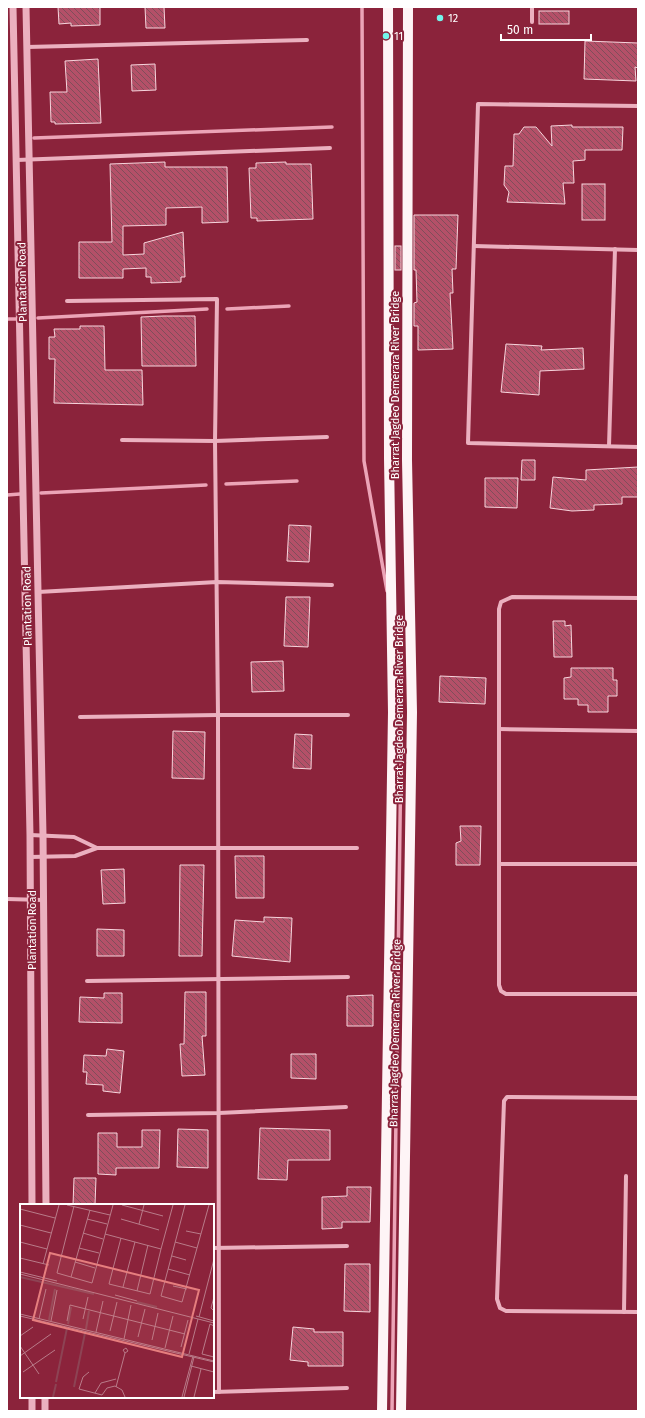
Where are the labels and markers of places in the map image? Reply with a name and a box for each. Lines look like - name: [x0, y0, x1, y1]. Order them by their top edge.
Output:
- place label: 12: [448, 12, 458, 25]
- marker: 12: [435, 13, 445, 23]
- place label: 11: [394, 30, 403, 43]
- marker: 11: [381, 31, 391, 41]

